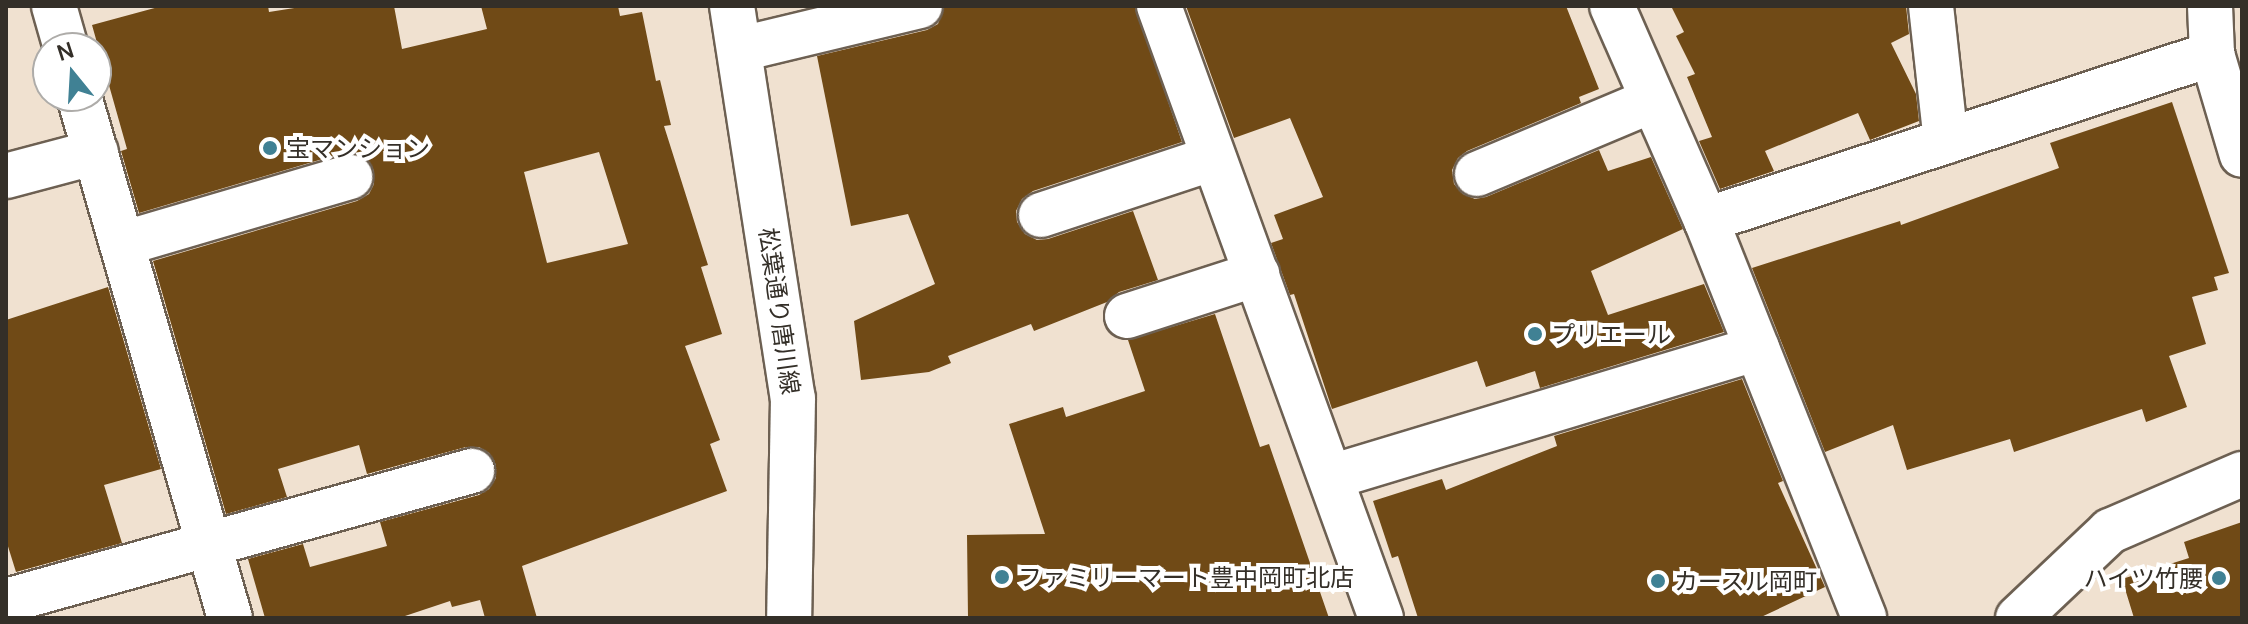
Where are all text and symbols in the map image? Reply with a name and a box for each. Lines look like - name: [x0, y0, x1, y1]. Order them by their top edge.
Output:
- north arrow: [32, 32, 112, 112]
- text: N: [53, 34, 77, 68]
- place label: 宝マンション: [286, 134, 430, 162]
- marker: 宝マンション: [261, 139, 279, 157]
- street label: 松葉通り唐川線: [754, 226, 806, 396]
- place label: プリエール: [1551, 320, 1671, 348]
- marker: プリエール: [1526, 325, 1544, 343]
- place label: ファミリーマート豊中岡町北店: [1018, 563, 1354, 591]
- place label: ハイツ竹腰: [2083, 564, 2203, 592]
- place label: カースル岡町: [1674, 567, 1818, 595]
- marker: ファミリーマート豊中岡町北店: [993, 568, 1011, 586]
- marker: ハイツ竹腰: [2210, 569, 2228, 587]
- marker: カースル岡町: [1649, 572, 1667, 590]

